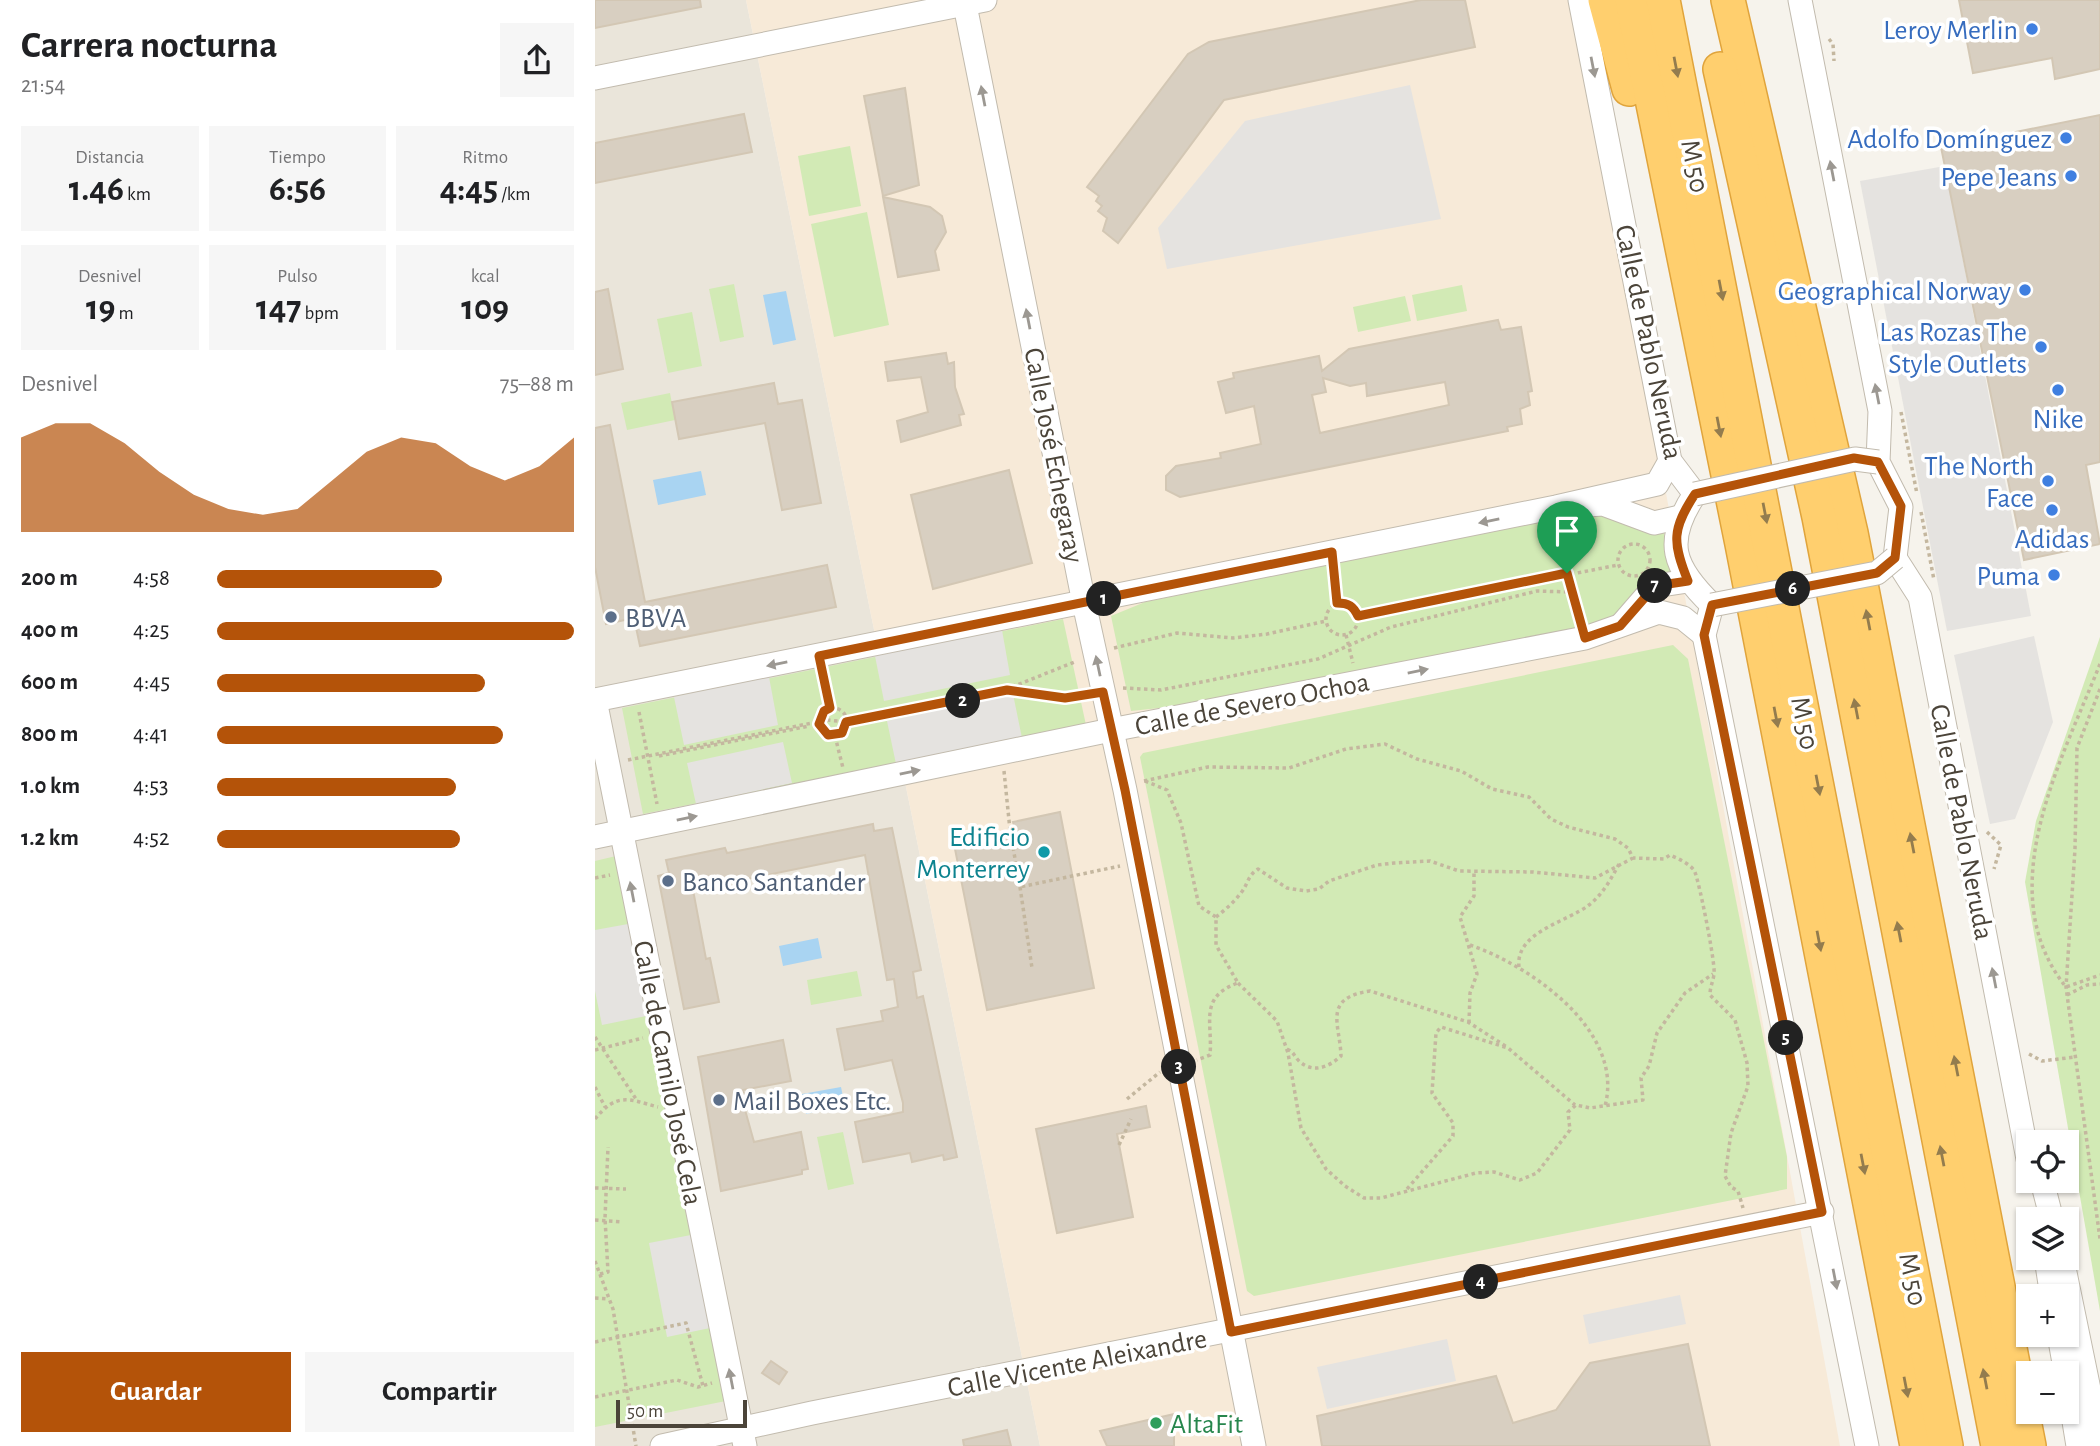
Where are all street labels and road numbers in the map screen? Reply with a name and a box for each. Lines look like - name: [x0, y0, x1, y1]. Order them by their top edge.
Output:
- street label: M 50: [1675, 138, 1713, 195]
- street label: Calle de Pablo Neruda: [1609, 222, 1687, 463]
- street label: Calle José Echegaray: [1018, 345, 1088, 565]
- street label: Calle de Severo Ochoa: [1133, 669, 1372, 741]
- street label: M 50: [1785, 695, 1823, 752]
- street label: Calle de Pablo Neruda: [1924, 702, 1998, 943]
- street label: Calle de Camilo José Cela: [628, 939, 706, 1208]
- street label: M 50: [1893, 1251, 1931, 1308]
- street label: Calle Vicente Aleixandre: [945, 1325, 1209, 1403]

